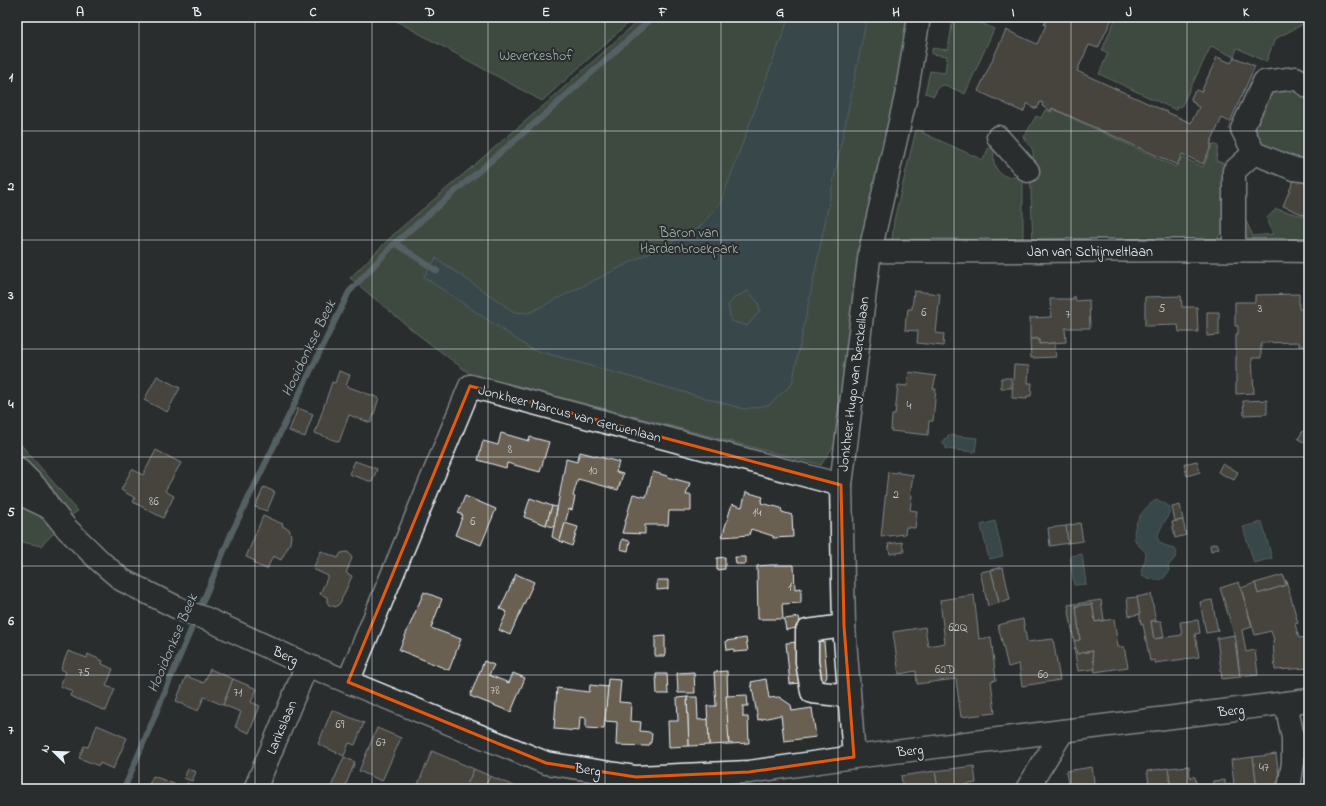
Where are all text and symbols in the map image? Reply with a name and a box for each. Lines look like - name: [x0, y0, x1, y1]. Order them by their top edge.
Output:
- text: A: [76, 3, 84, 22]
- text: B: [192, 3, 202, 22]
- text: C: [309, 3, 317, 22]
- text: D: [424, 3, 435, 22]
- text: E: [542, 3, 550, 22]
- text: F: [658, 3, 668, 22]
- text: G: [776, 3, 784, 22]
- text: H: [892, 3, 900, 22]
- text: I: [1011, 3, 1015, 22]
- text: J: [1126, 3, 1132, 22]
- text: K: [1243, 3, 1250, 22]
- park label: Weverkeshof: [499, 46, 573, 67]
- text: 1: [9, 68, 14, 87]
- text: 2: [7, 177, 15, 196]
- park label: Baron van Hardenbroekpark: [640, 223, 739, 260]
- street label: Jan van Schijnveltlaan: [1027, 242, 1153, 263]
- text: 3: [7, 286, 14, 305]
- water label: Hooidonkse Beek: [276, 295, 343, 401]
- street label: Jonkheer Hugo van Berckellaan: [833, 295, 877, 473]
- house number: 5: [1159, 300, 1166, 318]
- house number: 3: [1258, 300, 1263, 318]
- house number: 6: [921, 304, 927, 322]
- house number: 7: [1066, 306, 1071, 324]
- street label: Jonkheer Marcus van Gerwenlaan: [476, 380, 664, 449]
- text: 4: [7, 395, 14, 414]
- house number: 4: [907, 397, 912, 415]
- house number: 8: [508, 441, 513, 459]
- house number: 10: [588, 462, 598, 480]
- house number: 2: [893, 486, 899, 504]
- house number: 86: [149, 493, 160, 511]
- text: 5: [7, 503, 15, 522]
- house number: 14: [753, 504, 761, 522]
- house number: 6: [470, 513, 476, 531]
- house number: 1: [788, 578, 792, 596]
- water label: Hooidonkse Beek: [142, 589, 204, 696]
- text: 6: [7, 612, 14, 631]
- house number: 62Q: [949, 619, 968, 637]
- street label: Berg: [268, 641, 302, 672]
- house number: 62D: [935, 661, 955, 679]
- house number: 75: [78, 664, 90, 682]
- house number: 60: [1038, 666, 1048, 684]
- house number: 78: [490, 682, 500, 700]
- house number: 71: [234, 684, 243, 702]
- street label: Larikslaan: [262, 697, 303, 758]
- street label: Berg: [1216, 699, 1246, 725]
- house number: 69: [336, 716, 345, 734]
- text: 7: [8, 721, 14, 740]
- north arrow: [34, 732, 74, 772]
- house number: 67: [376, 734, 386, 752]
- street label: Berg: [895, 739, 925, 765]
- text: N: [37, 742, 55, 755]
- street label: Berg: [572, 758, 602, 784]
- house number: 47: [1259, 759, 1269, 777]

